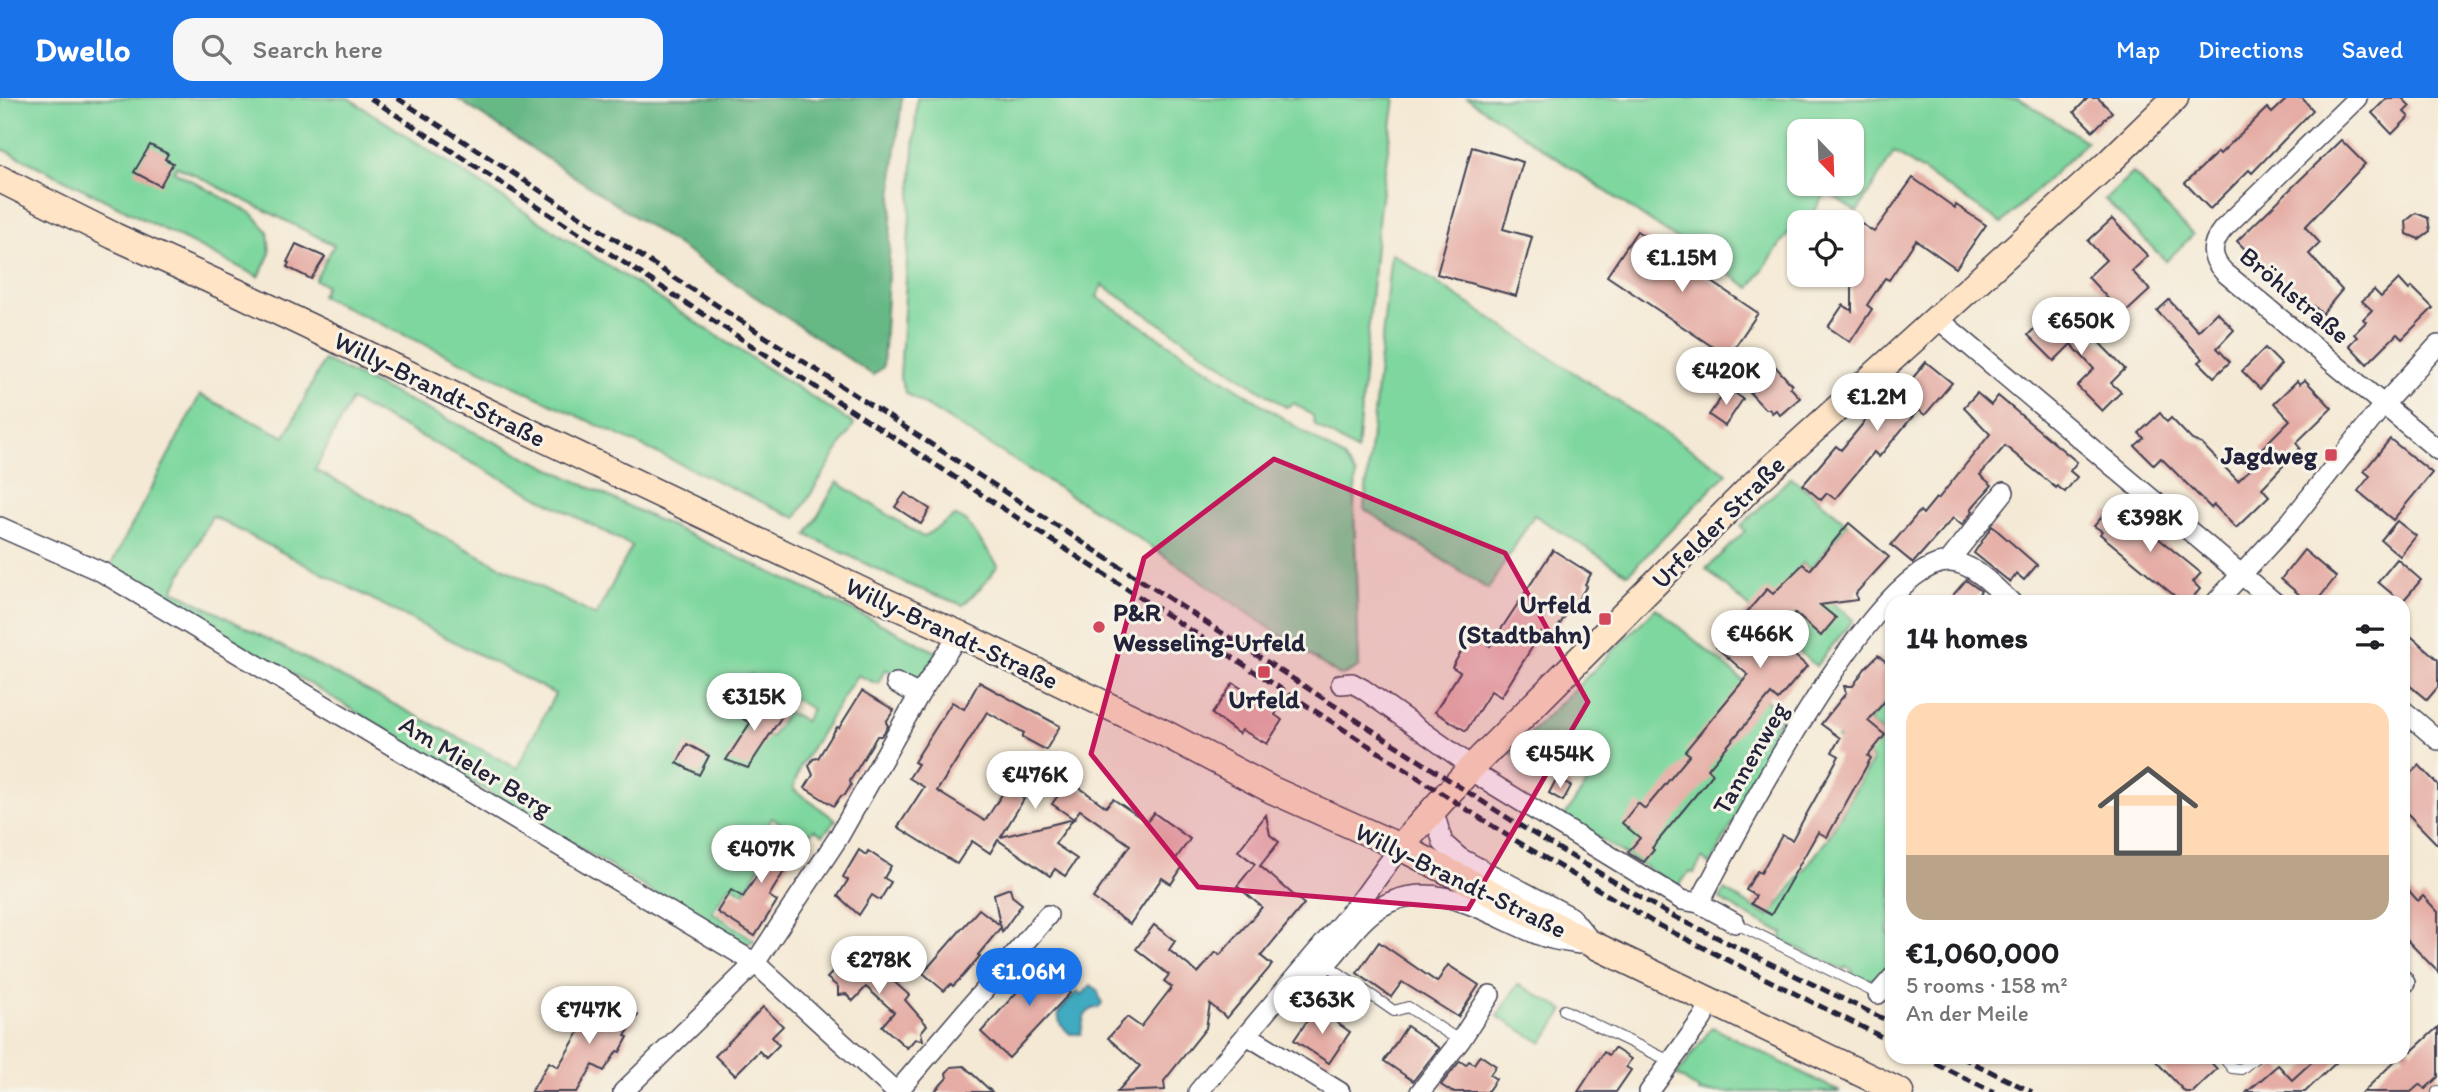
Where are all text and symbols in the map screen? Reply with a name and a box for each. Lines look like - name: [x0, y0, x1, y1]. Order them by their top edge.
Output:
- search box: [173, 18, 663, 81]
- text: Dwello: [35, 30, 131, 69]
- icon: search: [197, 30, 235, 68]
- text: Search here: [253, 33, 383, 65]
- text: Map: [2116, 35, 2160, 64]
- text: Directions: [2198, 35, 2304, 64]
- text: Saved: [2342, 35, 2403, 64]
- north arrow: [1787, 119, 1864, 196]
- map controls: [1787, 119, 1864, 287]
- button: locate: [1787, 210, 1864, 287]
- pin: €1.15M: [1625, 234, 1739, 294]
- street label: Bröhlstraße: [2233, 240, 2357, 350]
- text: €1.15M: [1647, 243, 1717, 271]
- pin: €650K: [2032, 298, 2130, 357]
- text: €650K: [2048, 306, 2114, 334]
- street label: Willy-Brandt-Straße: [329, 324, 551, 454]
- pin: €420K: [1677, 348, 1775, 407]
- text: €420K: [1692, 356, 1760, 384]
- pin: €1.2M: [1828, 374, 1926, 433]
- text: €1.2M: [1847, 382, 1907, 410]
- place label: Jagdweg: [2220, 439, 2318, 471]
- marker: Jagdweg: [2323, 447, 2339, 463]
- street label: Urfelder Straße: [1644, 448, 1792, 596]
- pin: €398K: [2101, 494, 2199, 554]
- text: €398K: [2118, 503, 2183, 531]
- street label: Willy-Brandt-Straße: [840, 570, 1064, 696]
- place label: Urfeld (Stadtbahn): [1458, 588, 1592, 650]
- place label: P&R Wesseling-Urfeld: [1113, 596, 1306, 658]
- pin: €466K: [1711, 610, 1809, 670]
- marker: Urfeld (Stadtbahn): [1597, 611, 1613, 627]
- icon: filters: [2351, 618, 2389, 656]
- marker: P&R Wesseling-Urfeld: [1091, 619, 1107, 635]
- text: €466K: [1727, 619, 1793, 647]
- text: 14 homes: [1906, 619, 2028, 656]
- marker: Urfeld: [1256, 664, 1272, 680]
- pin: €315K: [705, 674, 803, 733]
- text: €315K: [722, 682, 786, 710]
- place label: Urfeld: [1228, 683, 1300, 715]
- street label: Tannenweg: [1705, 695, 1795, 820]
- street label: Am Mieler Berg: [394, 708, 559, 825]
- pin: €454K: [1511, 730, 1609, 790]
- text: €454K: [1526, 739, 1594, 767]
- icon: home: [2085, 748, 2211, 874]
- pin: €476K: [986, 752, 1084, 811]
- text: €476K: [1002, 760, 1068, 788]
- street label: Willy-Brandt-Straße: [1350, 815, 1572, 945]
- pin: €407K: [712, 826, 810, 885]
- text: €407K: [727, 834, 795, 862]
- text: €1,060,000: [1906, 934, 2060, 971]
- pin: €278K: [830, 936, 928, 996]
- text: €278K: [847, 945, 911, 973]
- pin: €1.06M: [972, 948, 1086, 1008]
- text: €1.06M: [992, 957, 1066, 985]
- text: 5 rooms · 158 m²: [1906, 971, 2068, 999]
- pin: €363K: [1273, 976, 1371, 1036]
- text: €363K: [1289, 985, 1355, 1013]
- pin: €747K: [540, 986, 638, 1046]
- text: €747K: [557, 995, 621, 1023]
- text: An der Meile: [1906, 999, 2029, 1027]

